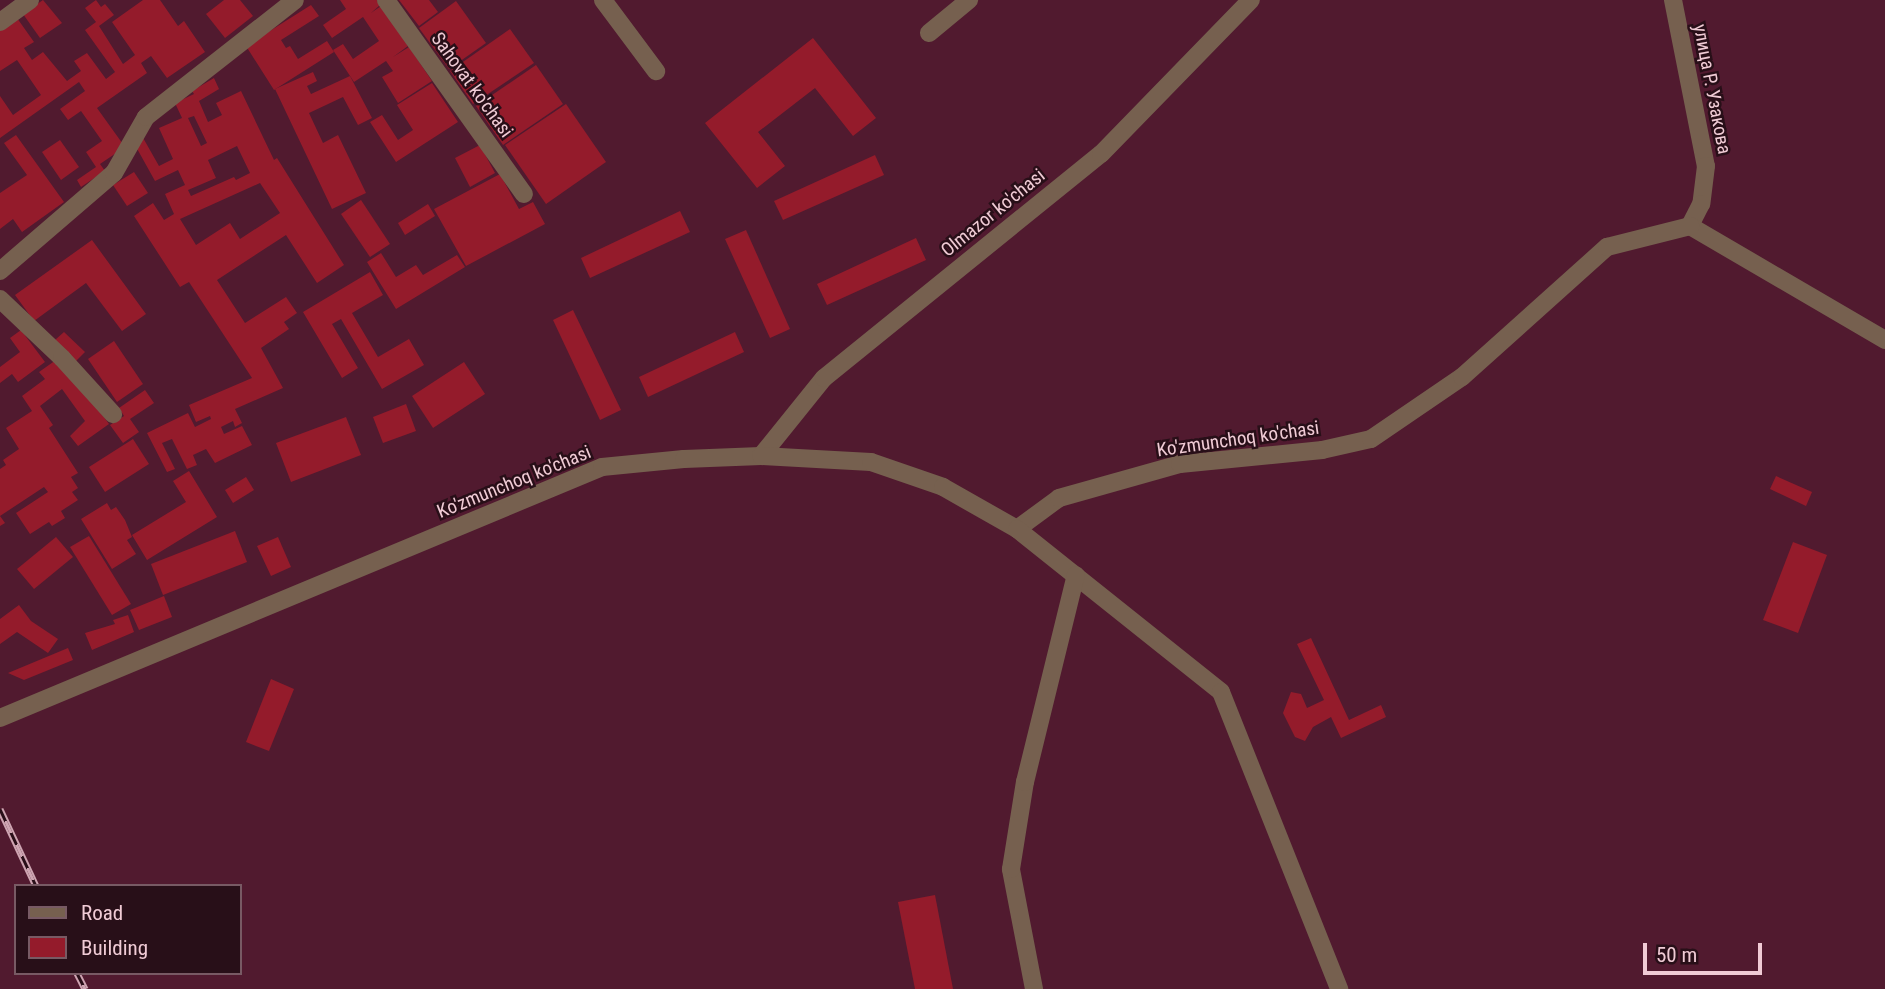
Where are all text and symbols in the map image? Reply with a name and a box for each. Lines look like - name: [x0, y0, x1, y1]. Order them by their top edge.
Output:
- street label: улица Р. Узакова: [1688, 22, 1736, 156]
- street label: Sahovat ko'chasi: [426, 28, 518, 142]
- street label: Olmazor ko'chasi: [937, 164, 1049, 262]
- street label: Ko'zmunchoq ko'chasi: [1155, 416, 1321, 462]
- street label: Ko'zmunchoq ko'chasi: [434, 441, 594, 523]
- legend: [14, 884, 242, 975]
- text: Road: [81, 901, 123, 925]
- scale bar: [1647, 930, 1766, 974]
- text: Building: [81, 936, 148, 960]
- text: 50 m: [1656, 943, 1697, 967]

